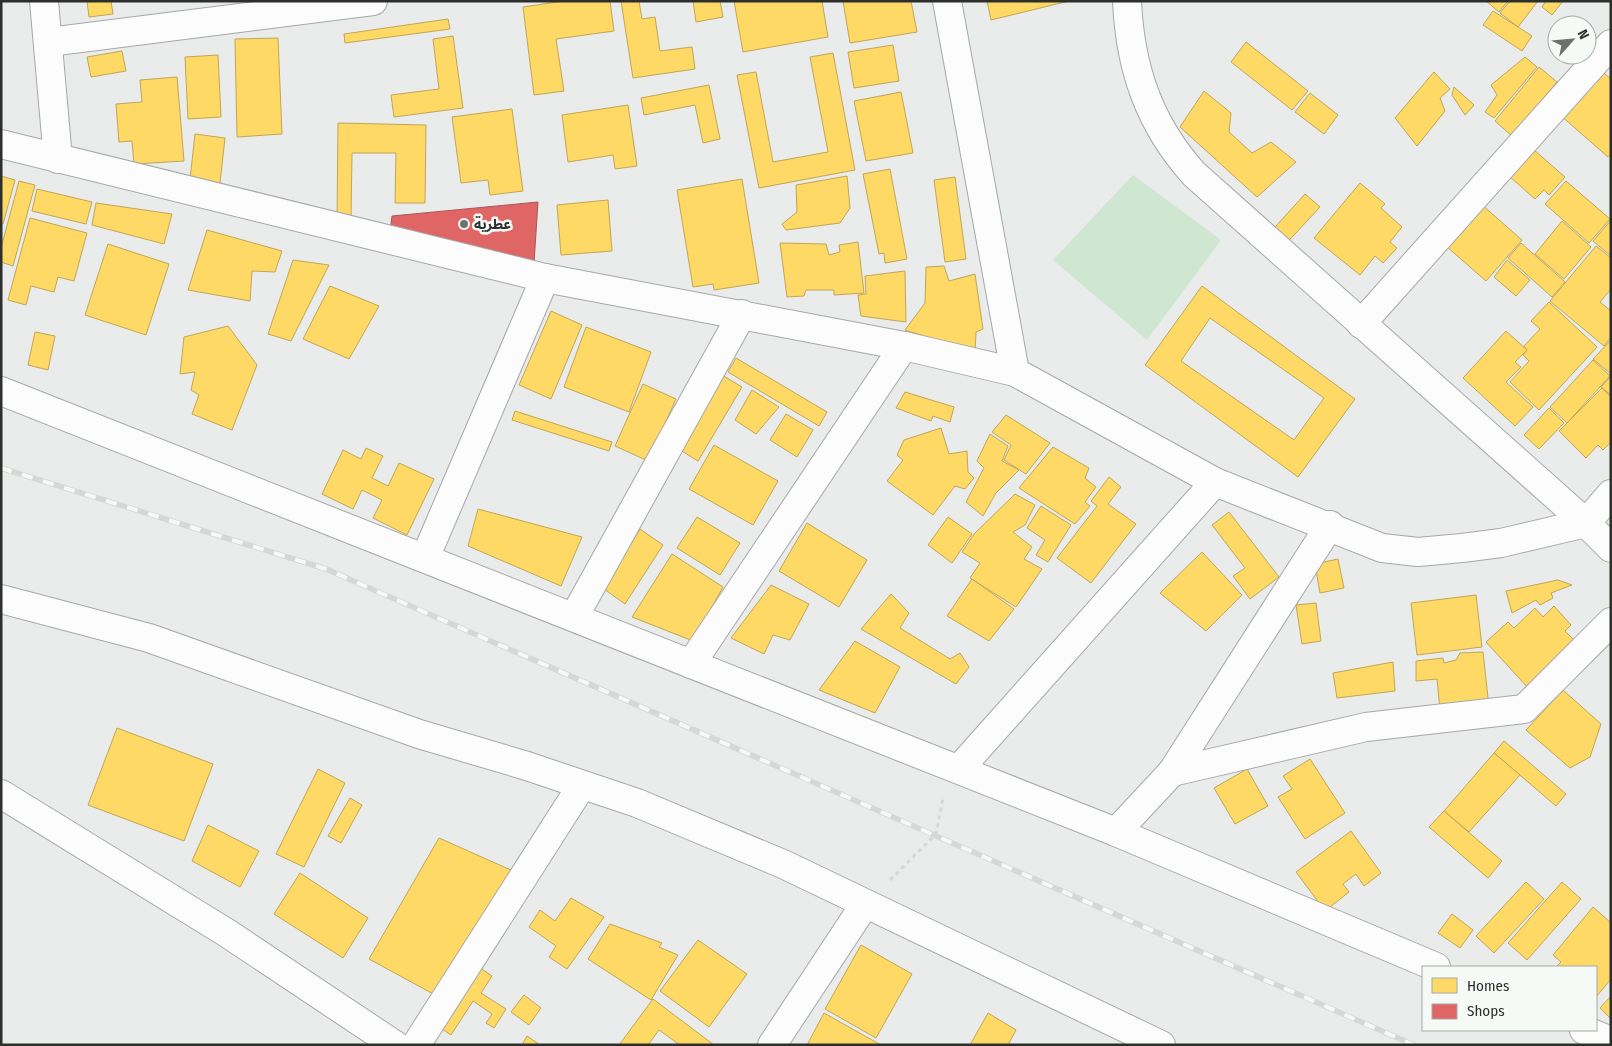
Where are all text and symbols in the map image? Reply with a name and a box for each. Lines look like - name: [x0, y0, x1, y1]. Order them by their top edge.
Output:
- north arrow: [1547, 15, 1597, 65]
- text: N: [1574, 27, 1593, 42]
- place label: عطرية: [474, 216, 511, 233]
- marker: عطرية: [458, 218, 470, 230]
- legend: [1422, 966, 1597, 1031]
- text: Homes: [1467, 977, 1509, 995]
- text: Shops: [1467, 1002, 1505, 1020]

